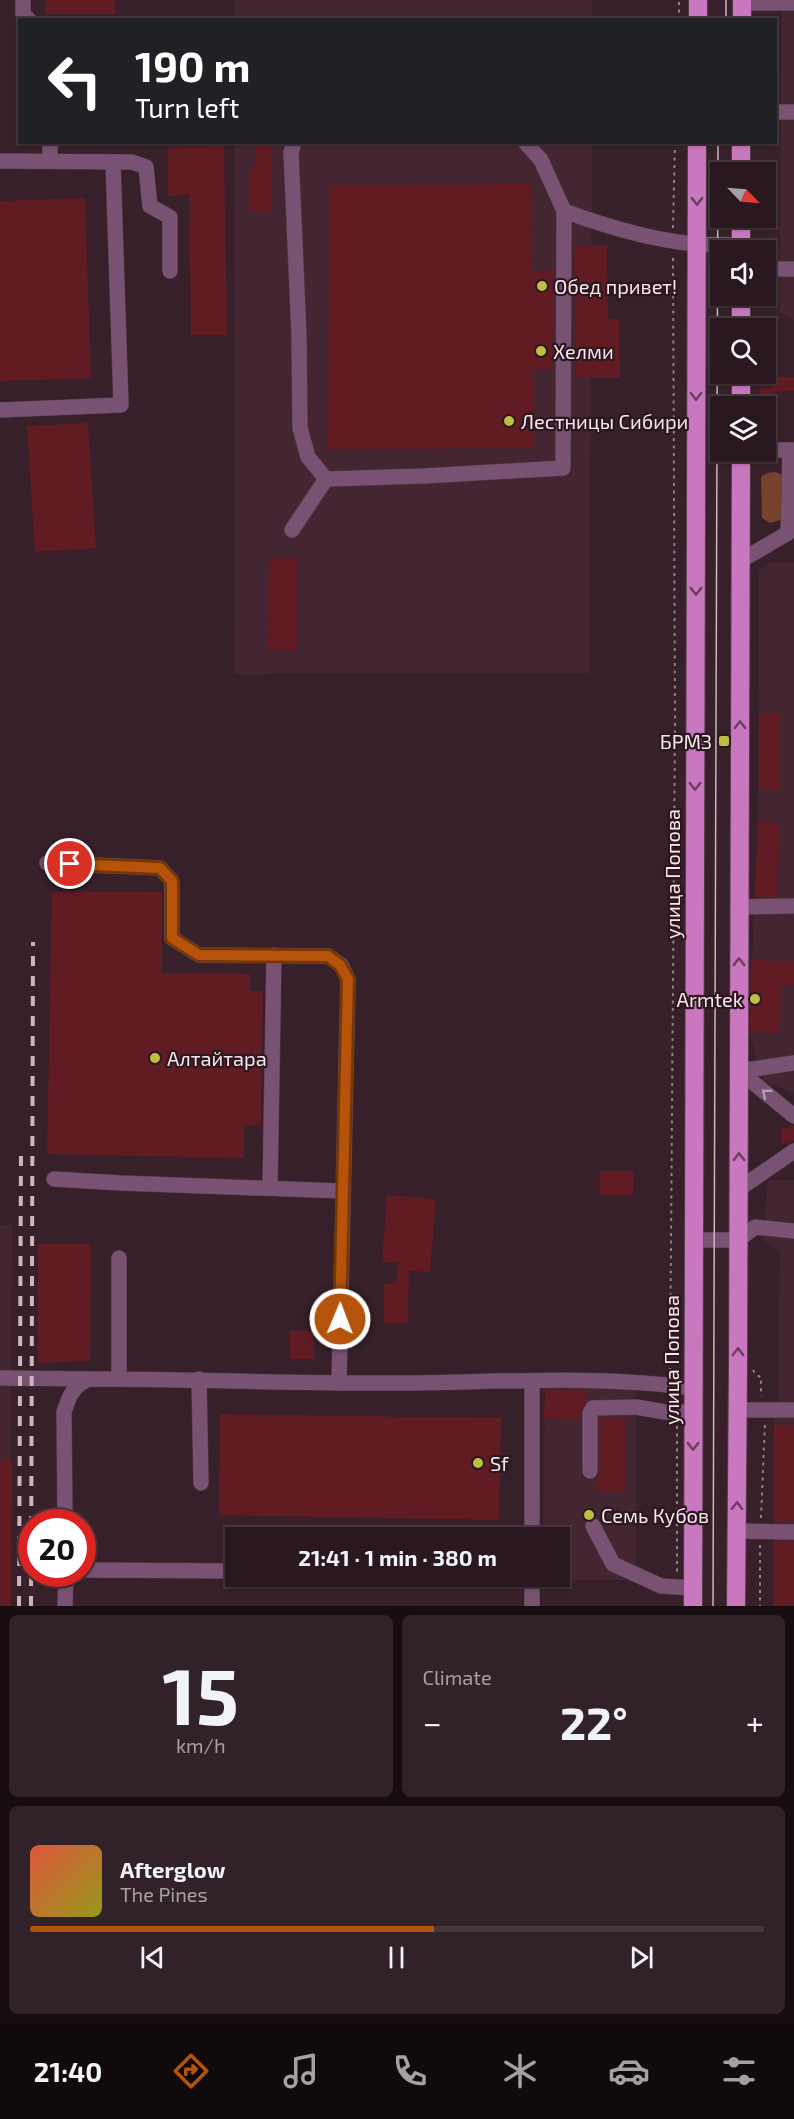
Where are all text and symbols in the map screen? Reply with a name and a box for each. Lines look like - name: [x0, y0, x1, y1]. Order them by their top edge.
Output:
- text: 190 m: [135, 40, 251, 90]
- icon: left: [36, 42, 114, 120]
- text: Turn left: [135, 91, 239, 123]
- north arrow: [710, 162, 776, 228]
- map controls: [710, 162, 776, 462]
- one-way arrow: [691, 196, 703, 205]
- button: sound: [710, 240, 776, 306]
- place label: Обед привет!: [554, 274, 677, 298]
- marker: Обед привет!: [535, 279, 549, 293]
- button: search: [710, 318, 776, 384]
- place label: Хелми: [553, 339, 614, 363]
- marker: Хелми: [534, 344, 548, 358]
- one-way arrow: [690, 391, 702, 400]
- button: layers: [710, 396, 776, 462]
- place label: Лестницы Сибири: [521, 409, 688, 433]
- marker: Лестницы Сибири: [502, 414, 516, 428]
- one-way arrow: [690, 586, 702, 595]
- one-way arrow: [734, 720, 746, 729]
- place label: БРМЗ: [660, 729, 712, 753]
- marker: БРМЗ: [717, 734, 731, 748]
- one-way arrow: [689, 781, 701, 790]
- street label: улица Попова: [660, 809, 685, 939]
- pin: [44, 838, 95, 889]
- icon: arrive: [53, 847, 86, 880]
- one-way arrow: [733, 957, 745, 966]
- place label: Armtek: [676, 987, 743, 1011]
- marker: Armtek: [748, 992, 762, 1006]
- place label: Алтайтара: [167, 1046, 267, 1070]
- marker: Алтайтара: [148, 1051, 162, 1065]
- one-way arrow: [762, 1090, 773, 1101]
- one-way arrow: [733, 1152, 745, 1161]
- position arrow: [308, 1287, 372, 1351]
- street label: улица Попова: [659, 1295, 684, 1425]
- one-way arrow: [732, 1347, 744, 1356]
- one-way arrow: [687, 1442, 699, 1451]
- place label: Sf: [490, 1451, 509, 1475]
- marker: Sf: [471, 1456, 485, 1470]
- one-way arrow: [731, 1501, 743, 1510]
- place label: Семь Кубов: [601, 1503, 709, 1528]
- marker: Семь Кубов: [582, 1508, 596, 1522]
- speed limit sign: 20: [18, 1509, 96, 1587]
- text: 21:41 · 1 min · 380 m: [298, 1544, 497, 1570]
- text: 15: [162, 1647, 239, 1741]
- text: Climate: [423, 1665, 492, 1689]
- text: 22°: [560, 1695, 628, 1749]
- text: −: [423, 1702, 442, 1742]
- text: +: [746, 1702, 764, 1742]
- text: km/h: [176, 1733, 226, 1757]
- text: Afterglow: [120, 1856, 225, 1882]
- text: The Pines: [120, 1882, 208, 1906]
- icon: previous: [136, 1941, 169, 1974]
- icon: pause: [380, 1941, 413, 1974]
- icon: next: [625, 1941, 658, 1974]
- icon: directions: [170, 2050, 212, 2092]
- icon: music: [280, 2050, 322, 2092]
- icon: phone: [389, 2050, 431, 2092]
- icon: climate: [499, 2050, 541, 2092]
- icon: car: [608, 2050, 650, 2092]
- icon: filters: [718, 2050, 760, 2092]
- text: 21:40: [34, 2055, 102, 2087]

